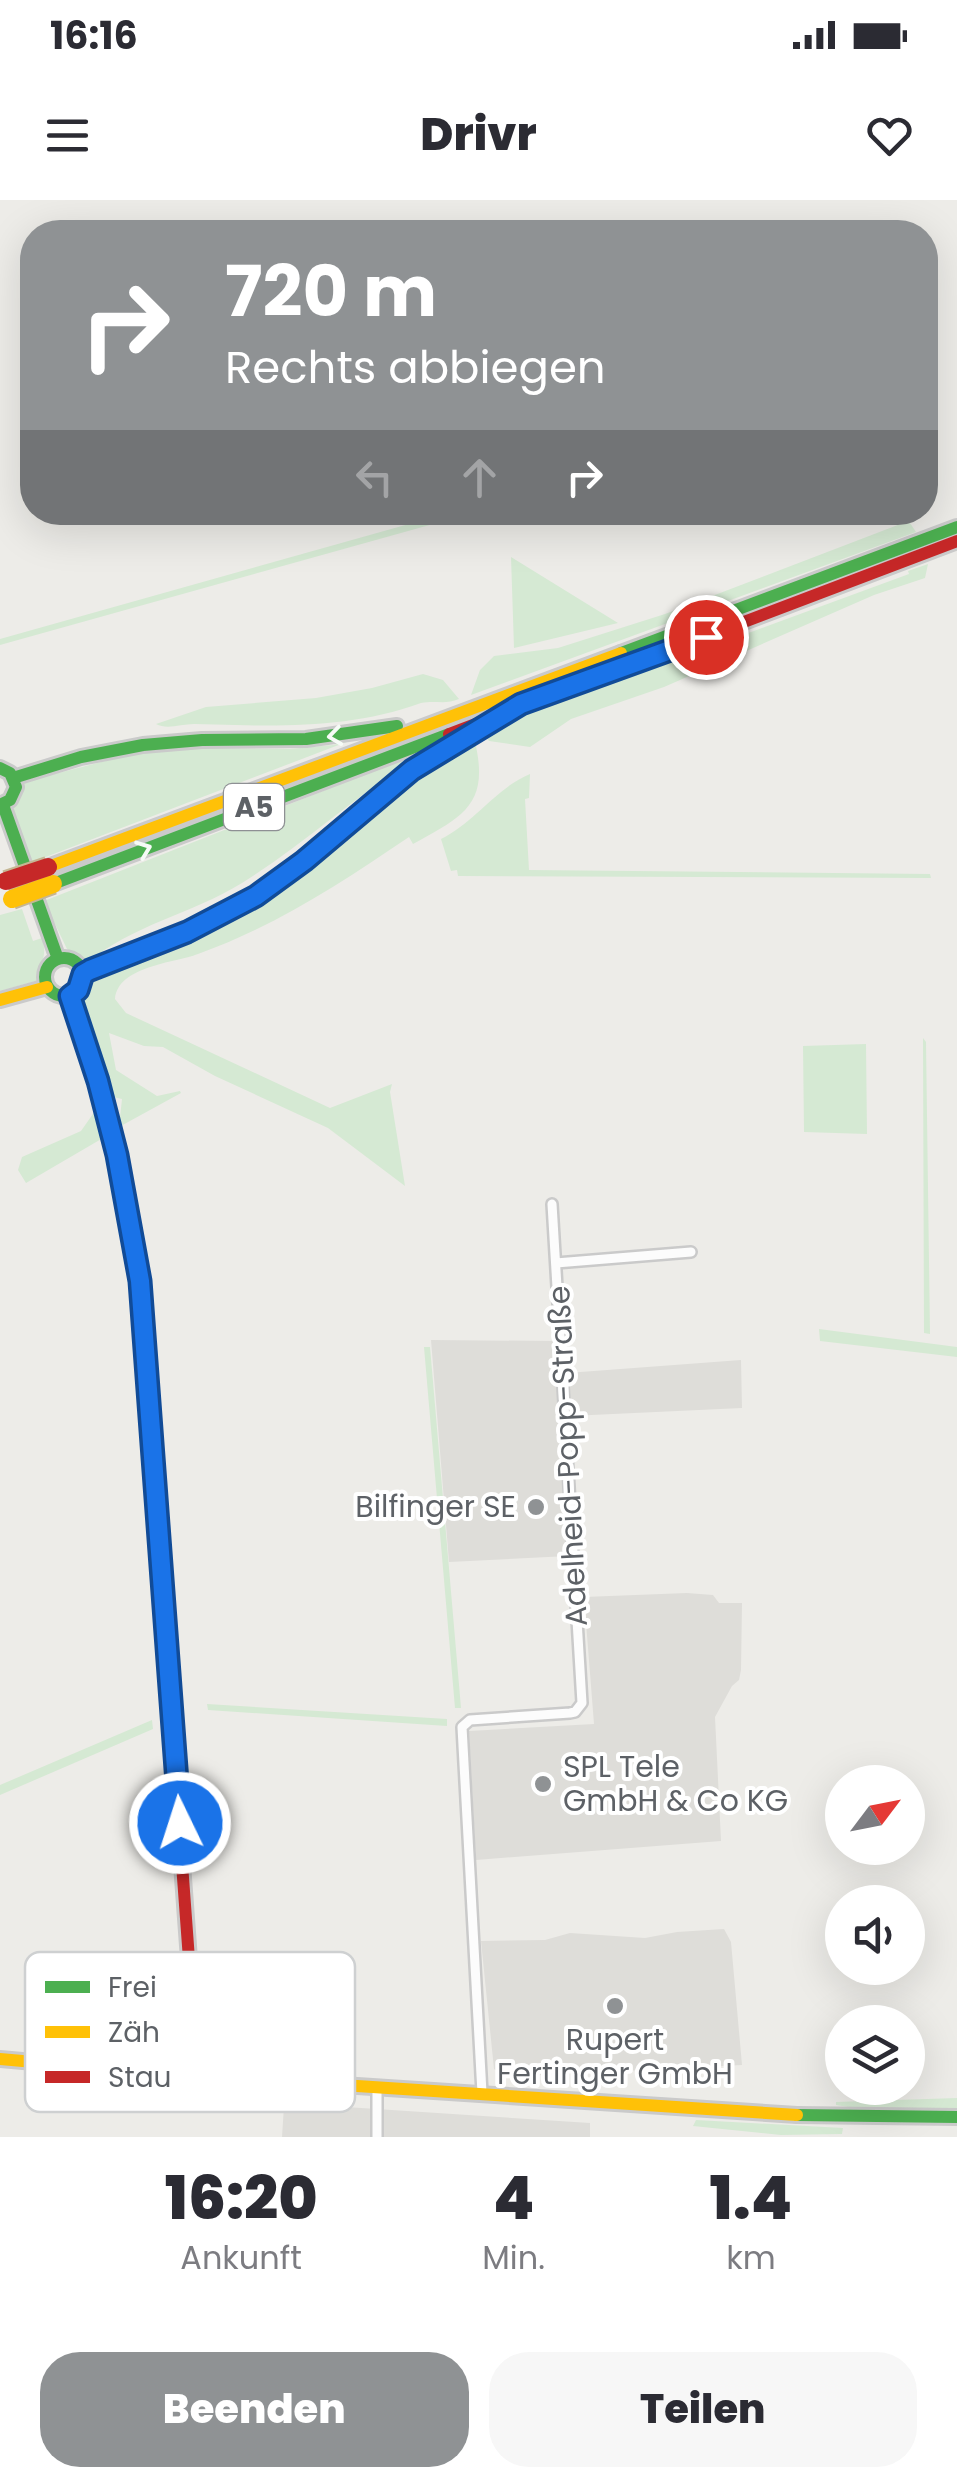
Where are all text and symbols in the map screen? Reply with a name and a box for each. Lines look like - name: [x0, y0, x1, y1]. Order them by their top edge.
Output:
- text: 16:16: [50, 9, 138, 62]
- text: Drivr: [420, 103, 537, 166]
- icon: menu: [40, 108, 95, 163]
- icon: heart: [862, 108, 917, 163]
- text: 720 m: [225, 242, 437, 341]
- icon: right: [60, 260, 190, 390]
- text: Rechts abbiegen: [225, 336, 606, 399]
- icon: left: [347, 450, 402, 505]
- icon: ahead: [452, 450, 507, 505]
- icon: right: [557, 450, 612, 505]
- pin: [664, 595, 749, 680]
- icon: arrive: [679, 610, 734, 665]
- one-way arrow: [327, 725, 343, 746]
- road number: A5: [224, 784, 284, 830]
- one-way arrow: [135, 840, 152, 861]
- street label: Adelheid-Popp-Straße: [537, 1285, 598, 1628]
- place label: Bilfinger SE: [355, 1485, 516, 1528]
- marker: Bilfinger SE: [525, 1496, 547, 1518]
- place label: SPL Tele GmbH & Co KG: [563, 1745, 788, 1822]
- north arrow: [825, 1765, 925, 1865]
- map controls: [825, 1765, 925, 2105]
- position arrow: [128, 1771, 232, 1875]
- marker: SPL Tele GmbH & Co KG: [532, 1773, 554, 1795]
- button: sound: [825, 1885, 925, 1985]
- legend: [25, 1952, 355, 2112]
- text: Frei: [108, 1968, 157, 2007]
- marker: Rupert Fertinger GmbH: [604, 1995, 626, 2017]
- button: layers: [825, 2005, 925, 2105]
- text: Zäh: [108, 2013, 160, 2052]
- place label: Rupert Fertinger GmbH: [497, 2018, 733, 2095]
- text: Stau: [108, 2058, 171, 2097]
- text: 16:20: [165, 2156, 318, 2240]
- text: 4: [493, 2156, 534, 2240]
- text: 1.4: [710, 2156, 792, 2240]
- text: Ankunft: [180, 2235, 302, 2280]
- text: Min.: [482, 2235, 545, 2280]
- text: km: [726, 2235, 776, 2280]
- button: Beenden: [40, 2352, 469, 2467]
- button: Teilen: [489, 2352, 917, 2467]

